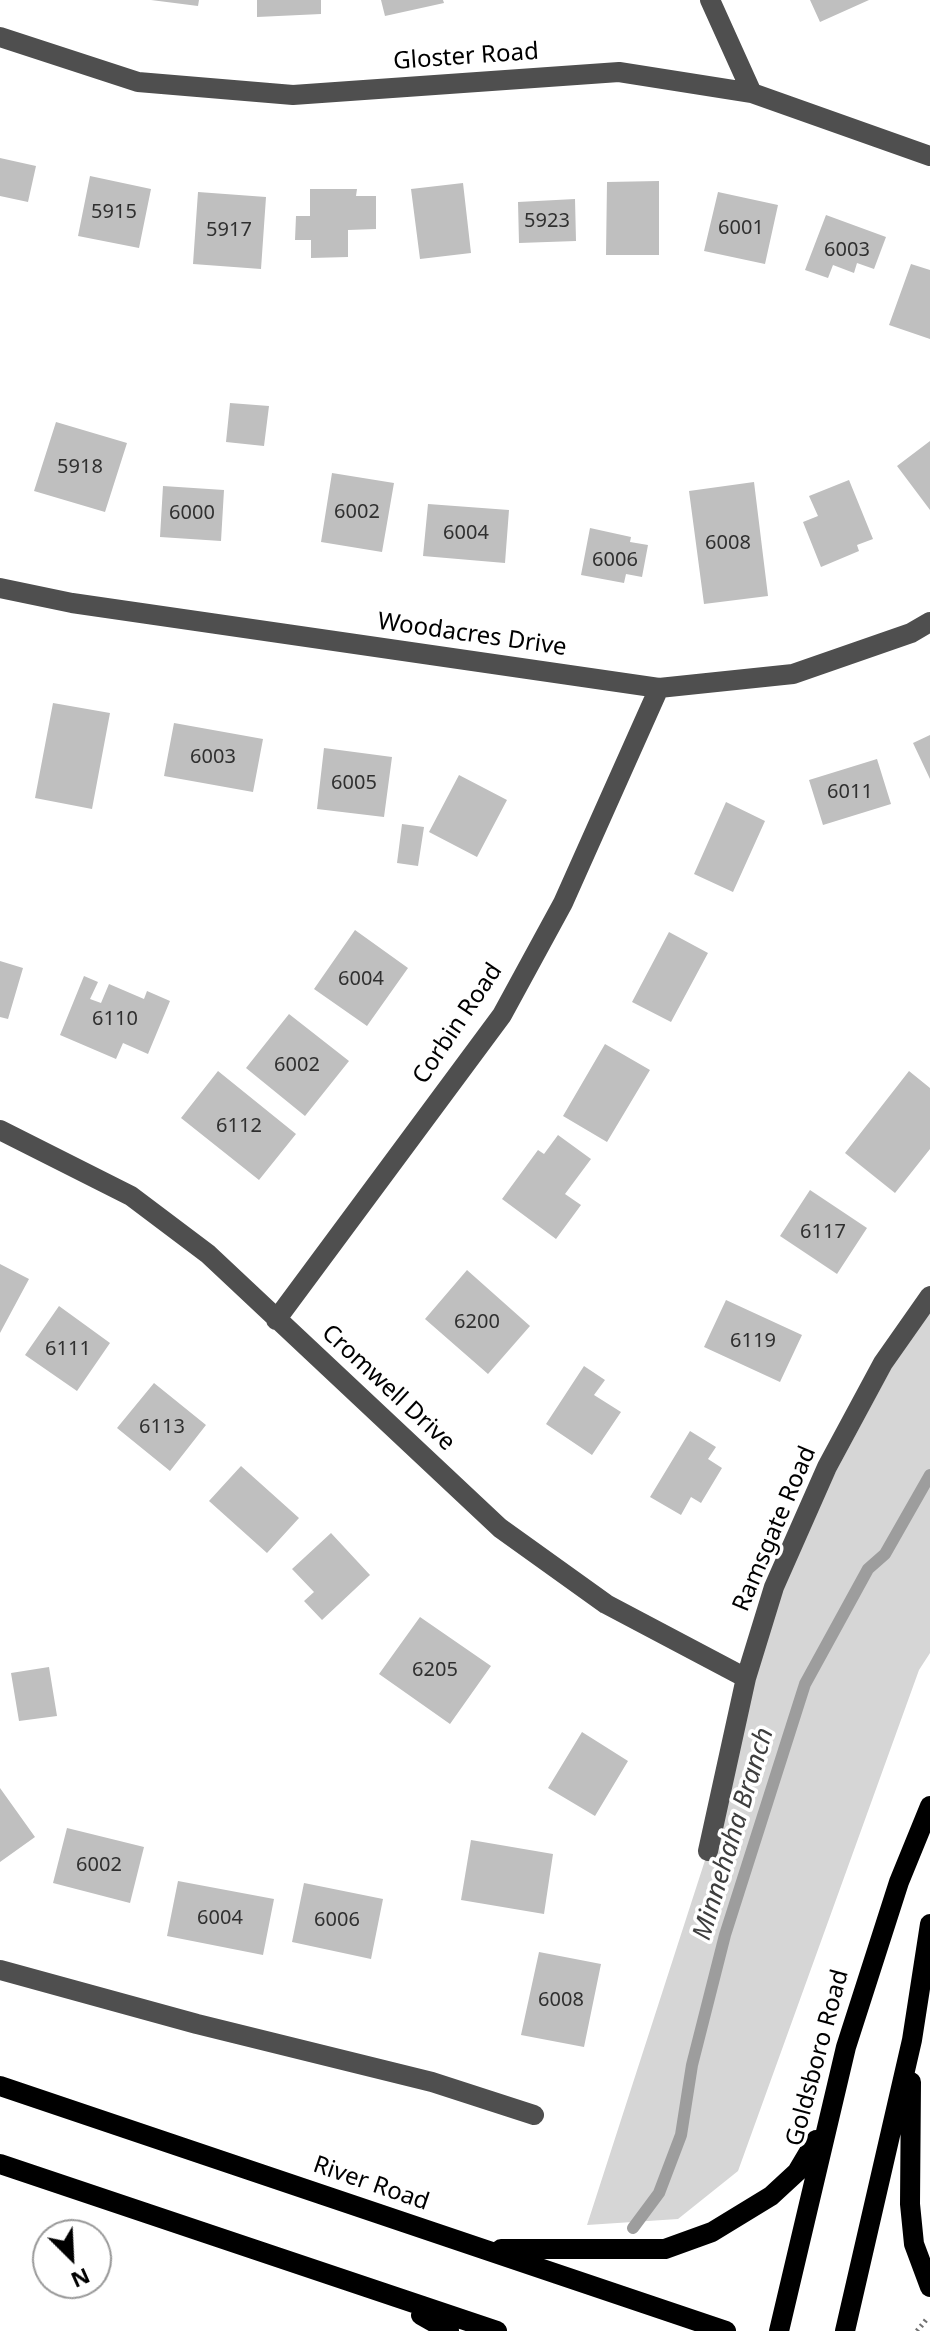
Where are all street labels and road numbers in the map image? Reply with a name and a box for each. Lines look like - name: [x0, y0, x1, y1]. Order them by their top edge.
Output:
- street label: Gloster Road: [392, 38, 540, 76]
- street label: Woodacres Drive: [376, 607, 568, 663]
- street label: Corbin Road: [407, 958, 509, 1090]
- street label: Cromwell Drive: [315, 1319, 461, 1457]
- street label: Ramsgate Road: [727, 1442, 823, 1616]
- street label: Goldsboro Road: [781, 1967, 855, 2149]
- street label: River Road: [309, 2151, 433, 2217]

